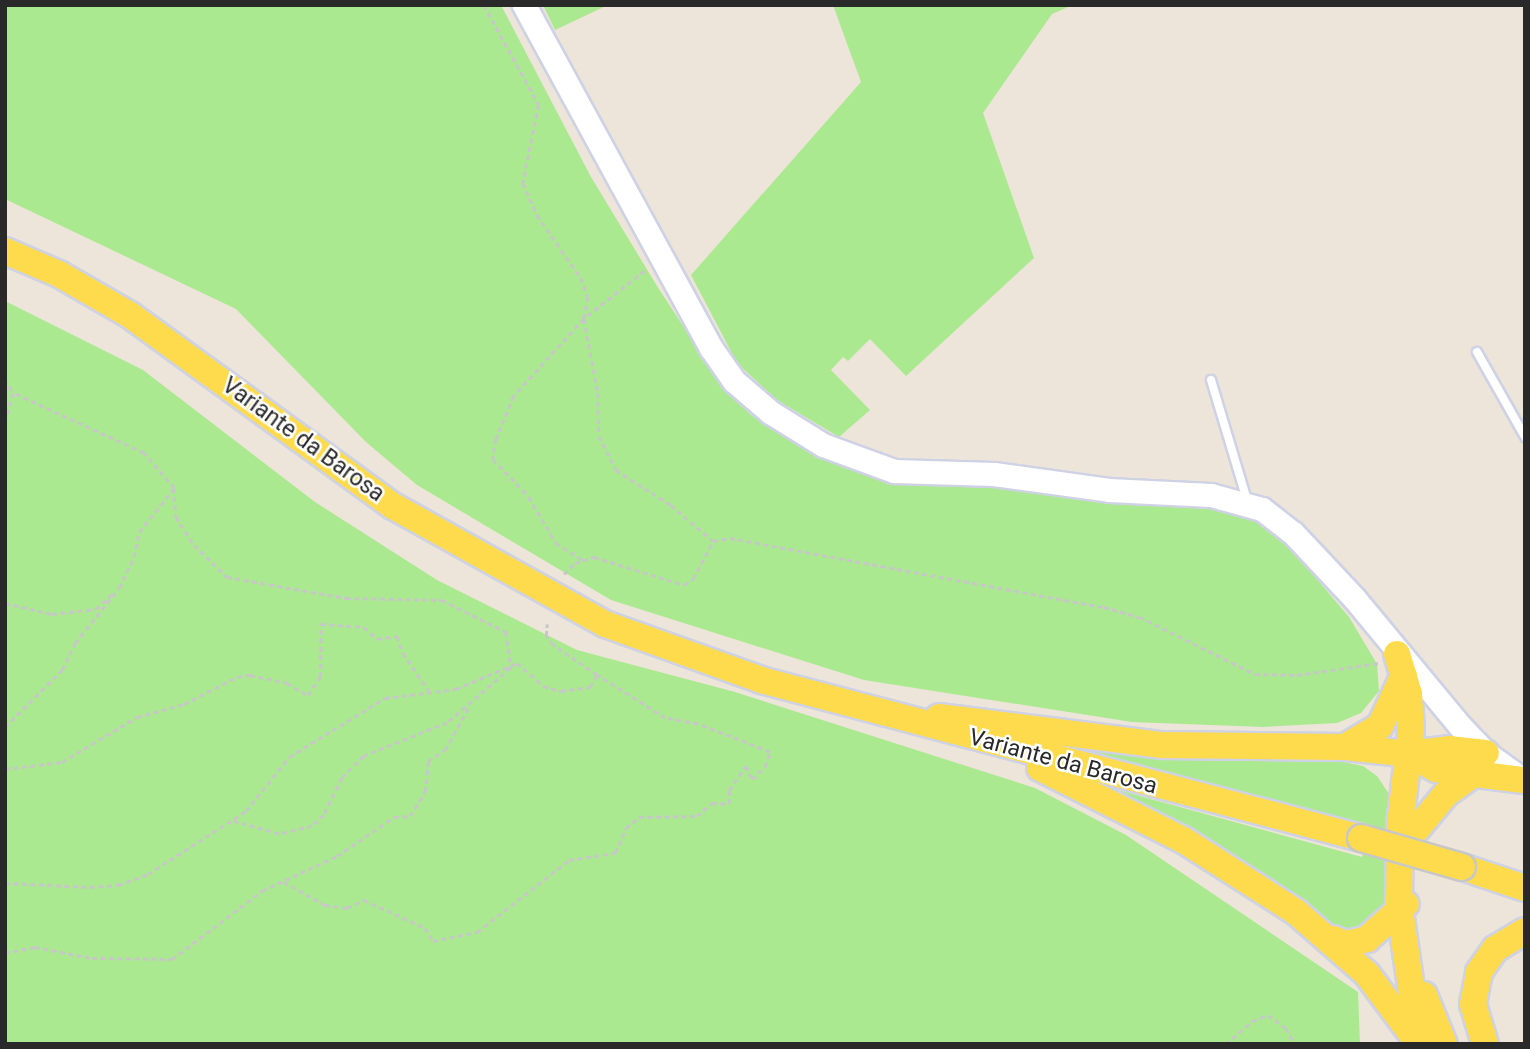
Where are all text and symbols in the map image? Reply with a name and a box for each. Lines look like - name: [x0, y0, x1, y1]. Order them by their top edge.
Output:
- street label: Variante da Barosa: [217, 372, 389, 508]
- street label: Variante da Barosa: [966, 724, 1160, 800]

